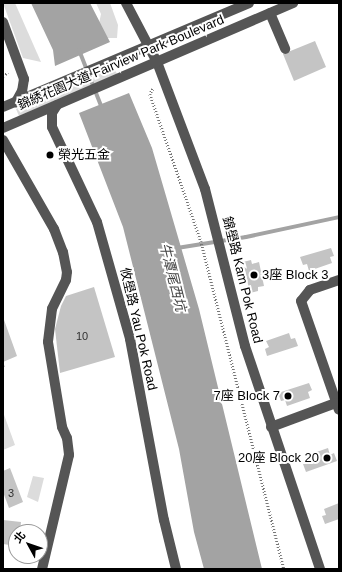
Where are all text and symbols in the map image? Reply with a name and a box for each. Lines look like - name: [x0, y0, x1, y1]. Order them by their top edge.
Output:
- street label: 錦綉花園大道 Fairview Park Boulevard: [16, 12, 226, 114]
- place label: 榮光五金: [58, 147, 110, 163]
- marker: 榮光五金: [45, 150, 55, 160]
- street label: 錦壆路 Kam Pok Road: [219, 215, 265, 345]
- water label: 牛潭尾西坑: [156, 241, 190, 313]
- street label: 攸壆路 Yau Pok Road: [116, 266, 160, 392]
- place label: 3座 Block 3: [262, 267, 328, 283]
- marker: 3座 Block 3: [249, 270, 259, 280]
- house number: 10: [76, 329, 88, 343]
- place label: 7座 Block 7: [214, 388, 280, 404]
- marker: 7座 Block 7: [283, 391, 293, 401]
- place label: 20座 Block 20: [238, 450, 319, 466]
- marker: 20座 Block 20: [322, 453, 332, 463]
- house number: 3: [8, 486, 14, 500]
- north arrow: [8, 524, 48, 564]
- text: 北: [11, 529, 28, 545]

